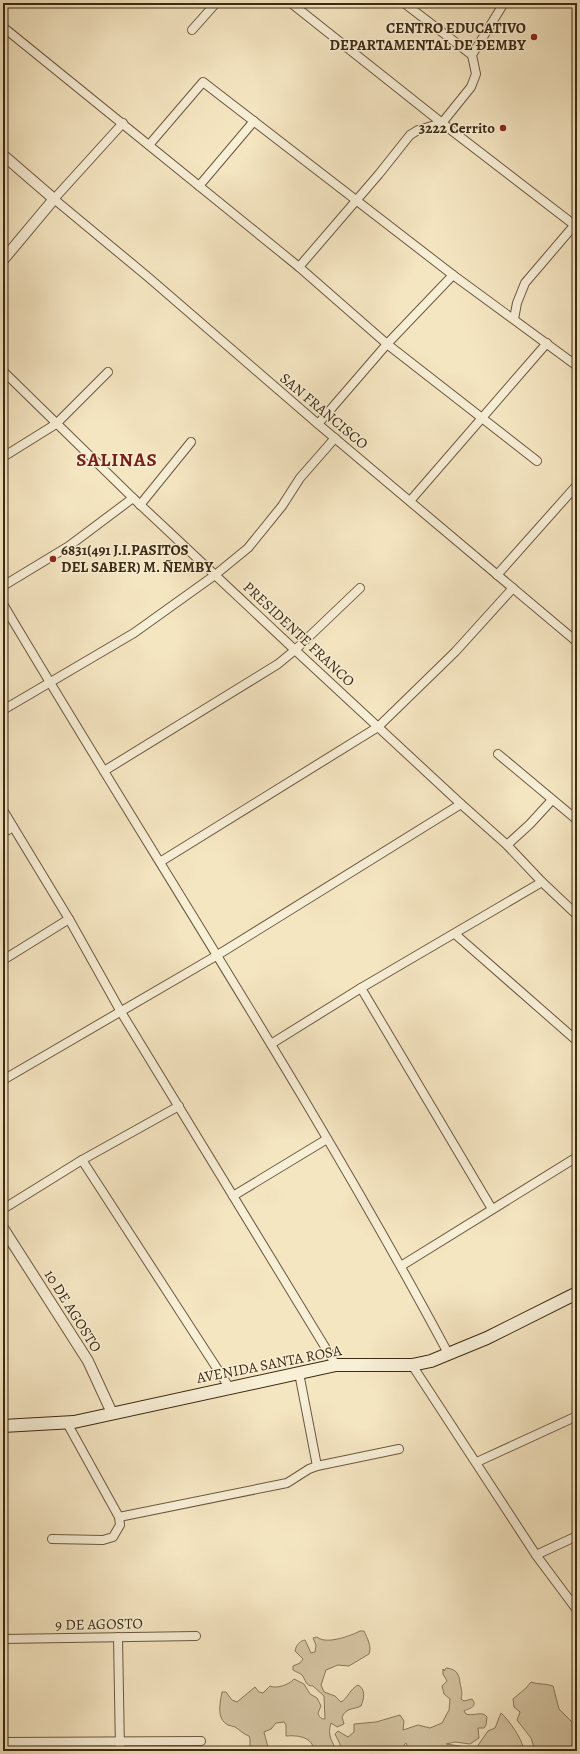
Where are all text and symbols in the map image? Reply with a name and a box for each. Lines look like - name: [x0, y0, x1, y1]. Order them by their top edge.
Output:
- place label: CENTRO EDUCATIVO DEPARTAMENTAL DE ÐEMBY: [330, 18, 527, 55]
- marker: CENTRO EDUCATIVO DEPARTAMENTAL DE ÐEMBY: [529, 32, 539, 42]
- place label: 3222 Cerrito: [419, 118, 495, 138]
- marker: 3222 Cerrito: [498, 123, 508, 133]
- street label: SAN FRANCISCO: [276, 368, 372, 454]
- district label: SALINAS: [76, 447, 158, 473]
- place label: 6831(491 J.I.PASITOS DEL SABER) M. ÑEMBY: [61, 540, 214, 577]
- marker: 6831(491 J.I.PASITOS DEL SABER) M. ÑEMBY: [48, 554, 58, 564]
- street label: PRESIDENTE FRANCO: [239, 577, 359, 691]
- street label: 10 DE AGOSTO: [40, 1266, 106, 1356]
- street label: AVENIDA SANTA ROSA: [194, 1340, 343, 1388]
- street label: 9 DE AGOSTO: [55, 1613, 143, 1635]

